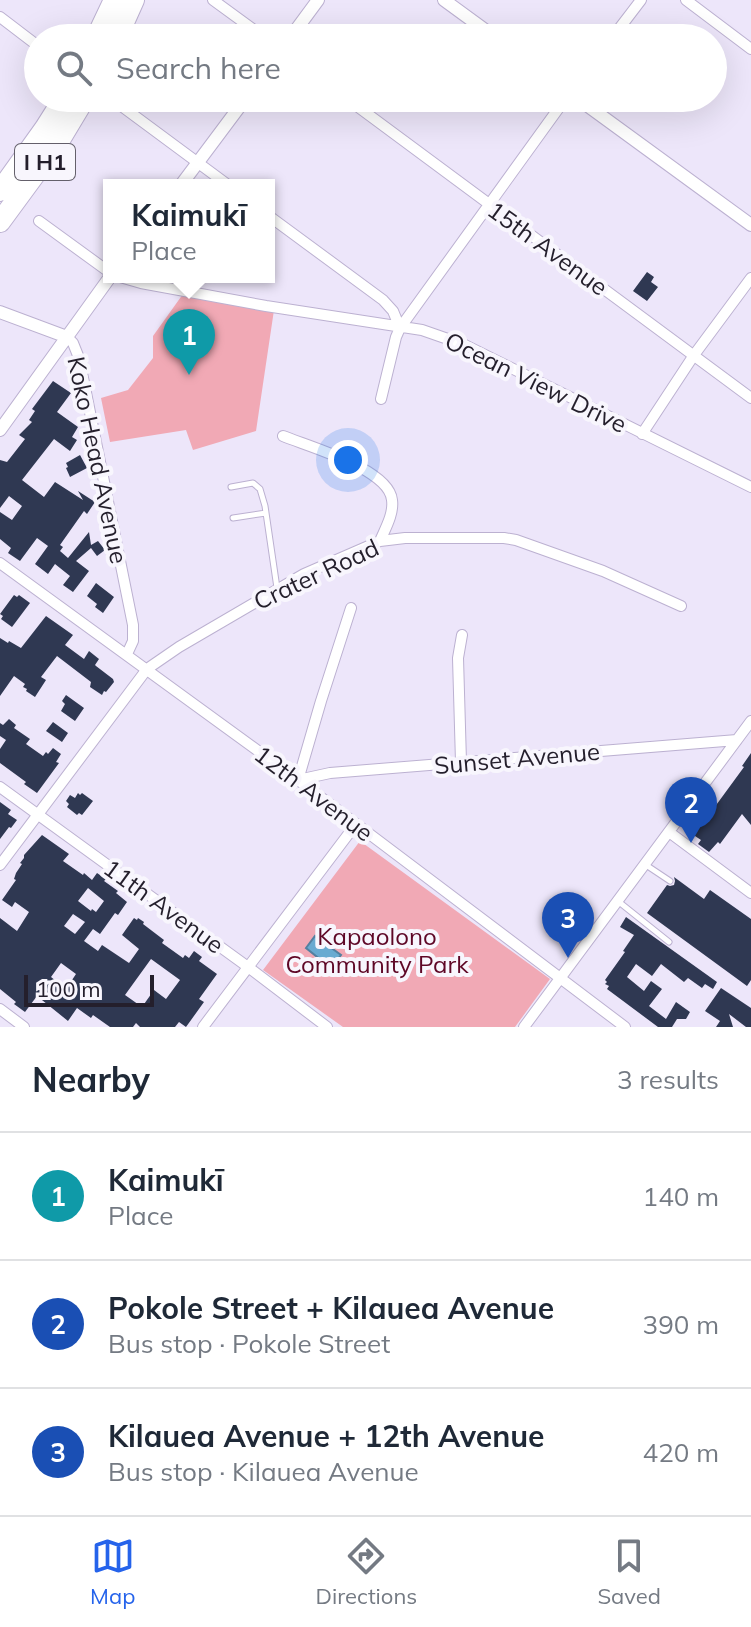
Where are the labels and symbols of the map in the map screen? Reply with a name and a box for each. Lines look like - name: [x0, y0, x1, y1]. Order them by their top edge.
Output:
- road number: I H1: [15, 144, 75, 180]
- street label: 15th Avenue: [482, 194, 614, 302]
- pin: 1: [163, 309, 215, 375]
- street label: Ocean View Drive: [440, 325, 632, 439]
- street label: Koko Head Avenue: [61, 354, 135, 566]
- your location: [328, 440, 368, 480]
- street label: Crater Road: [249, 532, 383, 616]
- street label: Sunset Avenue: [433, 736, 601, 780]
- street label: 12th Avenue: [249, 739, 379, 847]
- pin: 2: [665, 777, 717, 843]
- street label: 11th Avenue: [98, 852, 230, 960]
- pin: 3: [542, 892, 594, 958]
- park label: Kapaolono Community Park: [285, 921, 469, 979]
- scale bar: [24, 971, 154, 1007]

